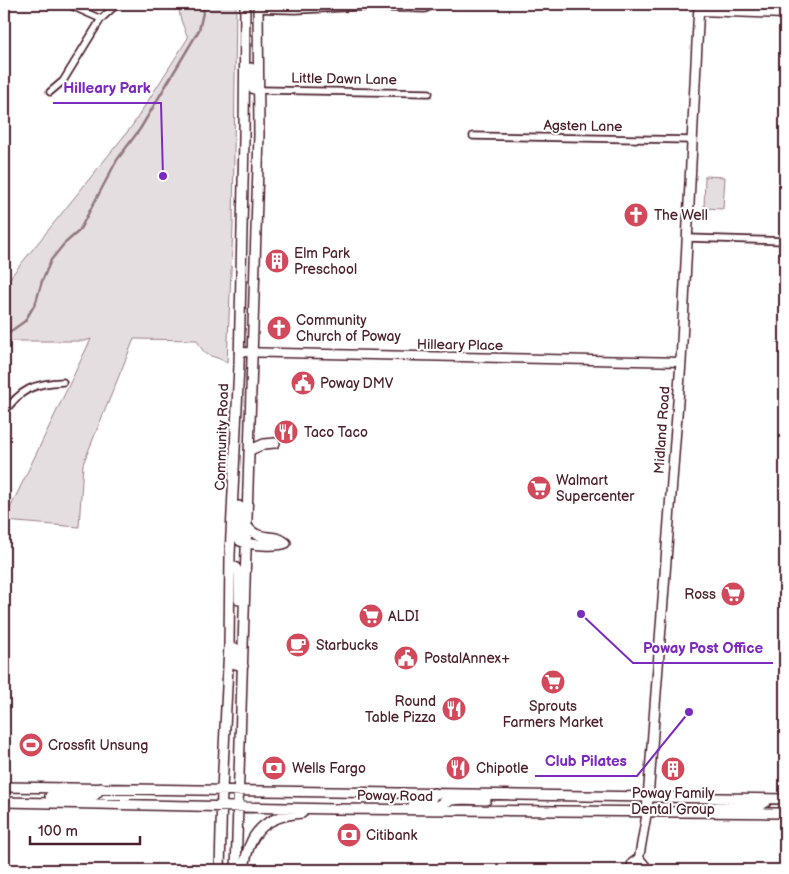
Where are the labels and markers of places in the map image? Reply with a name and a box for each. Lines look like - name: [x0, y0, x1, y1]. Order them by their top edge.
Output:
- callout: Hilleary Park: [53, 73, 161, 103]
- church icon: The Well: [623, 202, 649, 228]
- place label: The Well: [654, 207, 708, 224]
- place label: Elm Park Preschool: [294, 245, 357, 278]
- building icon: Elm Park Preschool: [264, 248, 290, 274]
- place label: Community Church of Poway: [296, 312, 402, 345]
- church icon: Community Church of Poway: [266, 315, 292, 341]
- public building icon: Poway DMV: [290, 370, 316, 396]
- place label: Poway DMV: [320, 375, 394, 392]
- restaurant icon: Taco Taco: [273, 419, 299, 445]
- place label: Taco Taco: [304, 424, 368, 441]
- place label: Walmart Supercenter: [556, 472, 635, 505]
- supermarket icon: Walmart Supercenter: [526, 475, 552, 501]
- supermarket icon: Ross: [720, 581, 746, 607]
- place label: Ross: [684, 586, 716, 603]
- supermarket icon: ALDI: [358, 603, 384, 629]
- place label: ALDI: [388, 608, 419, 625]
- cafe icon: Starbucks: [285, 632, 311, 658]
- callout: Poway Post Office: [633, 633, 773, 663]
- place label: Starbucks: [316, 637, 378, 654]
- public building icon: PostalAnnex+: [393, 645, 419, 671]
- place label: PostalAnnex+: [424, 650, 510, 667]
- supermarket icon: Sprouts Farmers Market: [540, 669, 566, 695]
- place label: Round Table Pizza: [365, 693, 436, 726]
- restaurant icon: Round Table Pizza: [441, 696, 467, 722]
- place label: Sprouts Farmers Market: [503, 698, 604, 731]
- sports icon: Crossfit Unsung: [18, 732, 44, 758]
- place label: Crossfit Unsung: [48, 737, 148, 754]
- callout: Club Pilates: [535, 746, 637, 776]
- bank icon: Wells Fargo: [261, 755, 287, 781]
- restaurant icon: Chipotle: [445, 755, 471, 781]
- building icon: Poway Family Dental Group: [660, 756, 686, 782]
- place label: Wells Fargo: [292, 760, 366, 777]
- place label: Chipotle: [476, 760, 529, 777]
- place label: Poway Family Dental Group: [631, 785, 715, 818]
- bank icon: Citibank: [336, 822, 362, 848]
- place label: Citibank: [366, 827, 418, 844]

